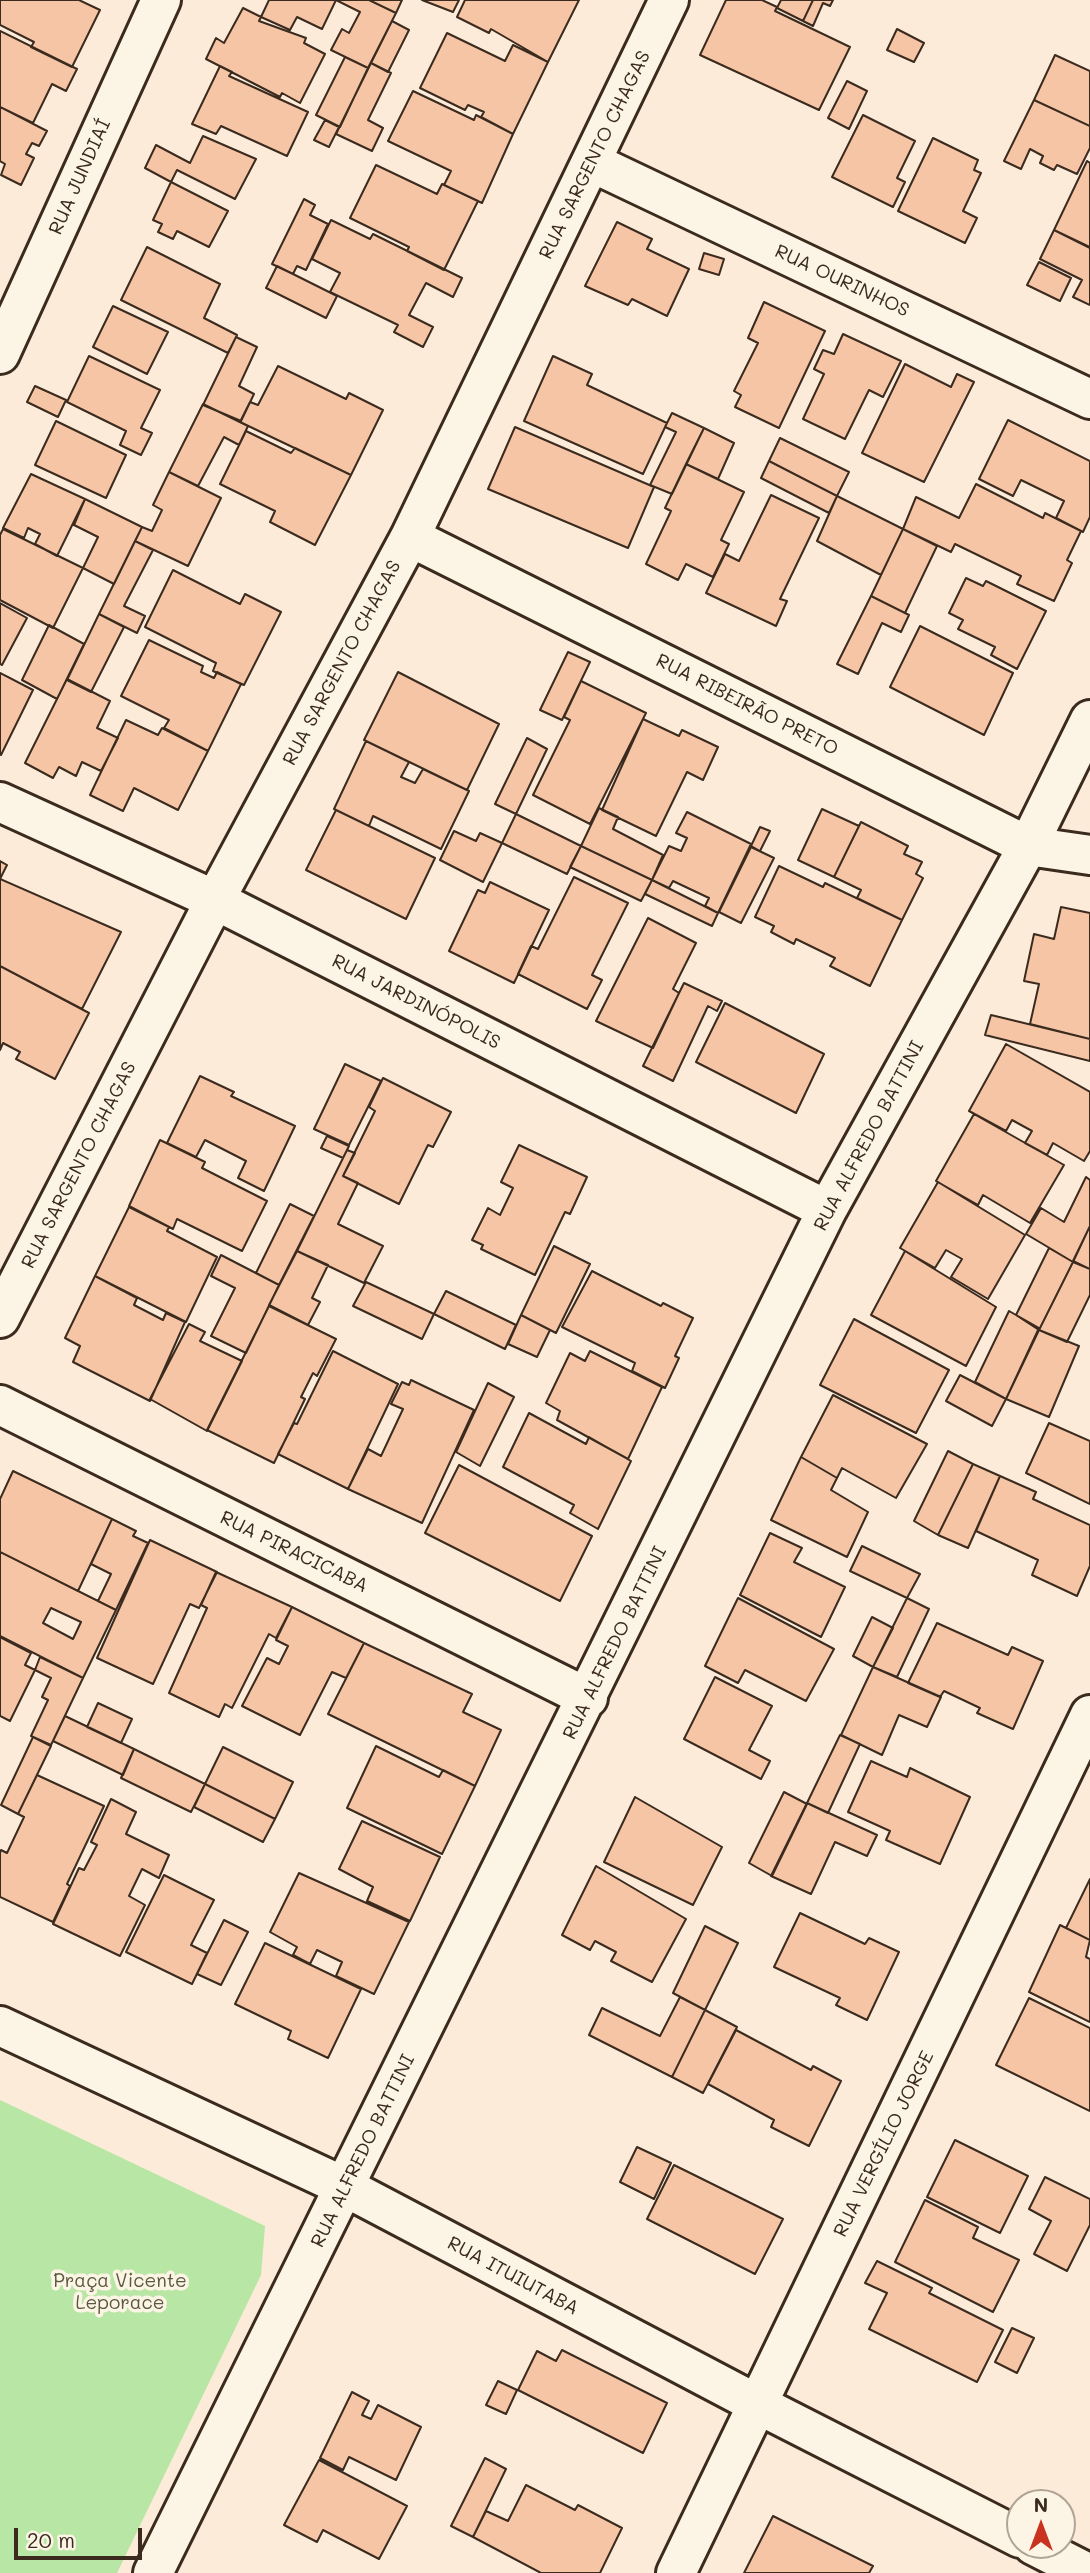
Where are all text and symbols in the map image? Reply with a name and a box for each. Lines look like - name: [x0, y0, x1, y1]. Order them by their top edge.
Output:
- street label: RUA SARGENTO CHAGAS: [535, 47, 655, 263]
- street label: RUA JUNDIAÍ: [44, 116, 116, 238]
- street label: RUA OURINHOS: [771, 240, 913, 322]
- street label: RUA SARGENTO CHAGAS: [278, 557, 406, 769]
- street label: RUA RIBEIRÃO PRETO: [652, 649, 842, 761]
- street label: RUA JARDINÓPOLIS: [328, 950, 504, 1054]
- street label: RUA ALFREDO BATTINI: [809, 1037, 929, 1235]
- street label: RUA SARGENTO CHAGAS: [17, 1058, 141, 1272]
- street label: RUA PIRACICABA: [216, 1506, 372, 1598]
- street label: RUA ALFREDO BATTINI: [558, 1543, 672, 1743]
- street label: RUA VERGÍLIO JORGE: [829, 2047, 939, 2241]
- street label: RUA ALFREDO BATTINI: [306, 2051, 420, 2251]
- street label: RUA ITUIUTABA: [443, 2232, 583, 2320]
- park label: Praça Vicente Leporace: [53, 2270, 187, 2314]
- north arrow: [1006, 2489, 1076, 2559]
- text: N: [1034, 2492, 1048, 2517]
- scale bar: [18, 2514, 145, 2558]
- text: 20 m: [27, 2526, 75, 2553]

